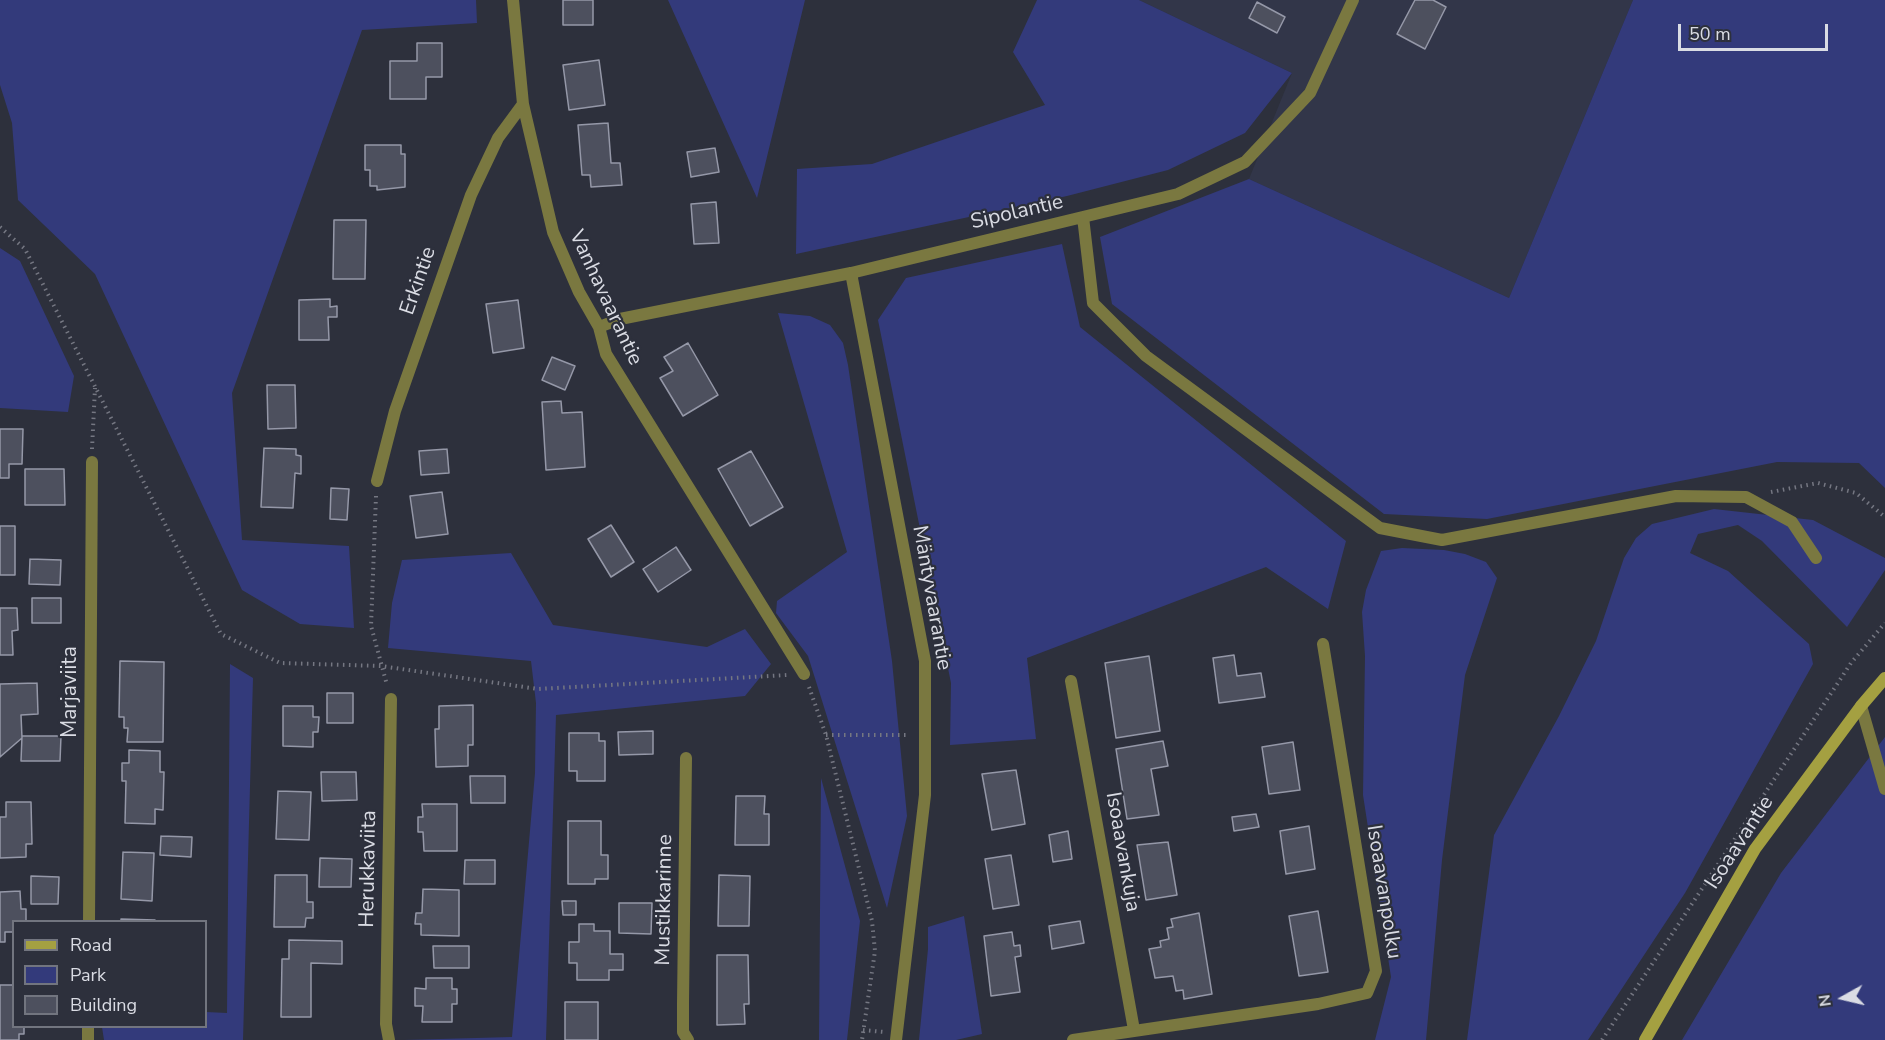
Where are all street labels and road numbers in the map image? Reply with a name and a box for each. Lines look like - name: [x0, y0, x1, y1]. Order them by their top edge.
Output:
- street label: Sipolantie: [968, 190, 1066, 236]
- street label: Vanhavaarantie: [563, 227, 647, 369]
- street label: Erkintie: [396, 244, 442, 318]
- street label: Mäntyvaarantie: [906, 524, 956, 672]
- street label: Marjaviita: [58, 646, 84, 738]
- street label: Isoaavankuja: [1099, 790, 1145, 914]
- street label: Isoaavantie: [1700, 792, 1780, 894]
- street label: Herukkaviita: [355, 810, 383, 928]
- street label: Isoaavanpolku: [1360, 823, 1406, 961]
- street label: Mustikkarinne: [651, 834, 679, 966]

